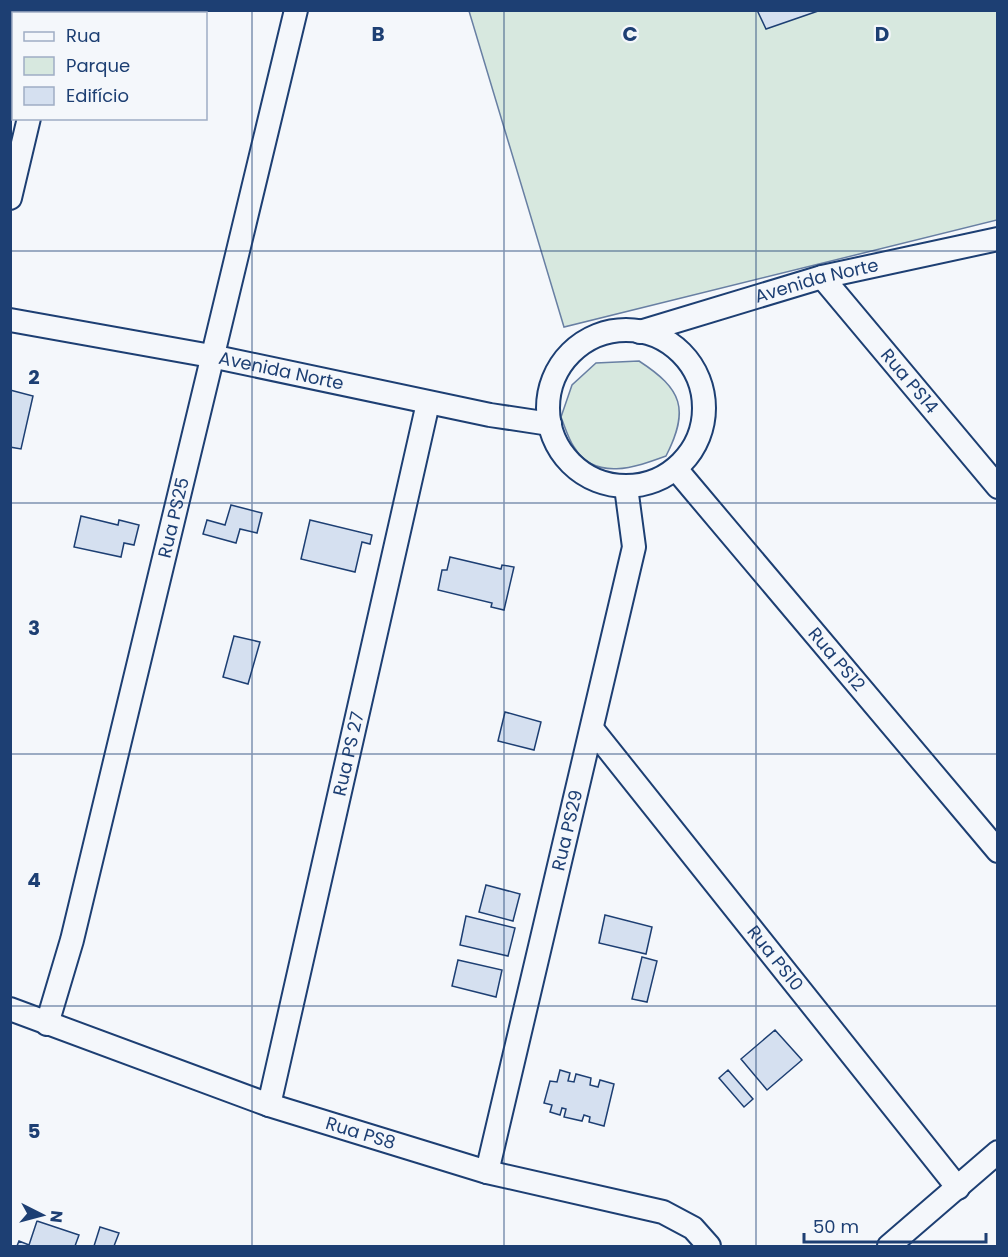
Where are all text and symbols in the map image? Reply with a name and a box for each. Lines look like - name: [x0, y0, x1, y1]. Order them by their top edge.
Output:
- legend: [12, 12, 207, 120]
- text: B: [371, 20, 385, 48]
- text: C: [622, 20, 638, 48]
- text: D: [875, 20, 889, 48]
- text: Rua: [66, 23, 101, 48]
- text: Parque: [66, 53, 130, 78]
- text: Edifício: [66, 83, 129, 108]
- street label: Avenida Norte: [751, 252, 881, 309]
- street label: Rua PS14: [875, 343, 944, 419]
- street label: Avenida Norte: [217, 345, 346, 396]
- text: 2: [28, 363, 40, 391]
- street label: Rua PS25: [151, 475, 195, 560]
- text: 3: [28, 614, 40, 642]
- street label: Rua PS12: [803, 622, 871, 696]
- street label: Rua PS 27: [326, 709, 370, 798]
- street label: Rua PS29: [545, 787, 588, 873]
- text: 4: [27, 866, 41, 894]
- street label: Rua PS10: [741, 920, 809, 996]
- street label: Rua PS8: [323, 1110, 399, 1155]
- text: 5: [28, 1117, 41, 1145]
- north arrow: [12, 1185, 72, 1245]
- scale bar: [804, 1206, 986, 1244]
- text: N: [44, 1209, 68, 1224]
- text: 50 m: [813, 1214, 859, 1239]

